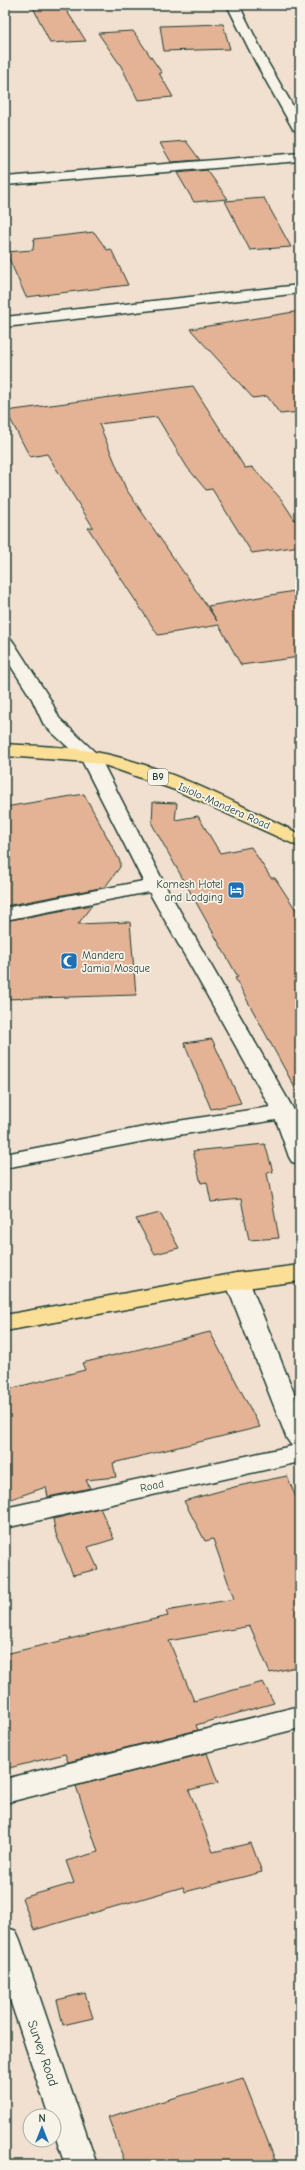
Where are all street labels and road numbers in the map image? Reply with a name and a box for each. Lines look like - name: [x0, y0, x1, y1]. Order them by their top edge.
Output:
- road number: B9: [148, 769, 168, 785]
- street label: Isiolo-Mandera Road: [176, 780, 272, 832]
- street label: Road: [139, 1477, 165, 1495]
- street label: Survey Road: [25, 2018, 61, 2088]

